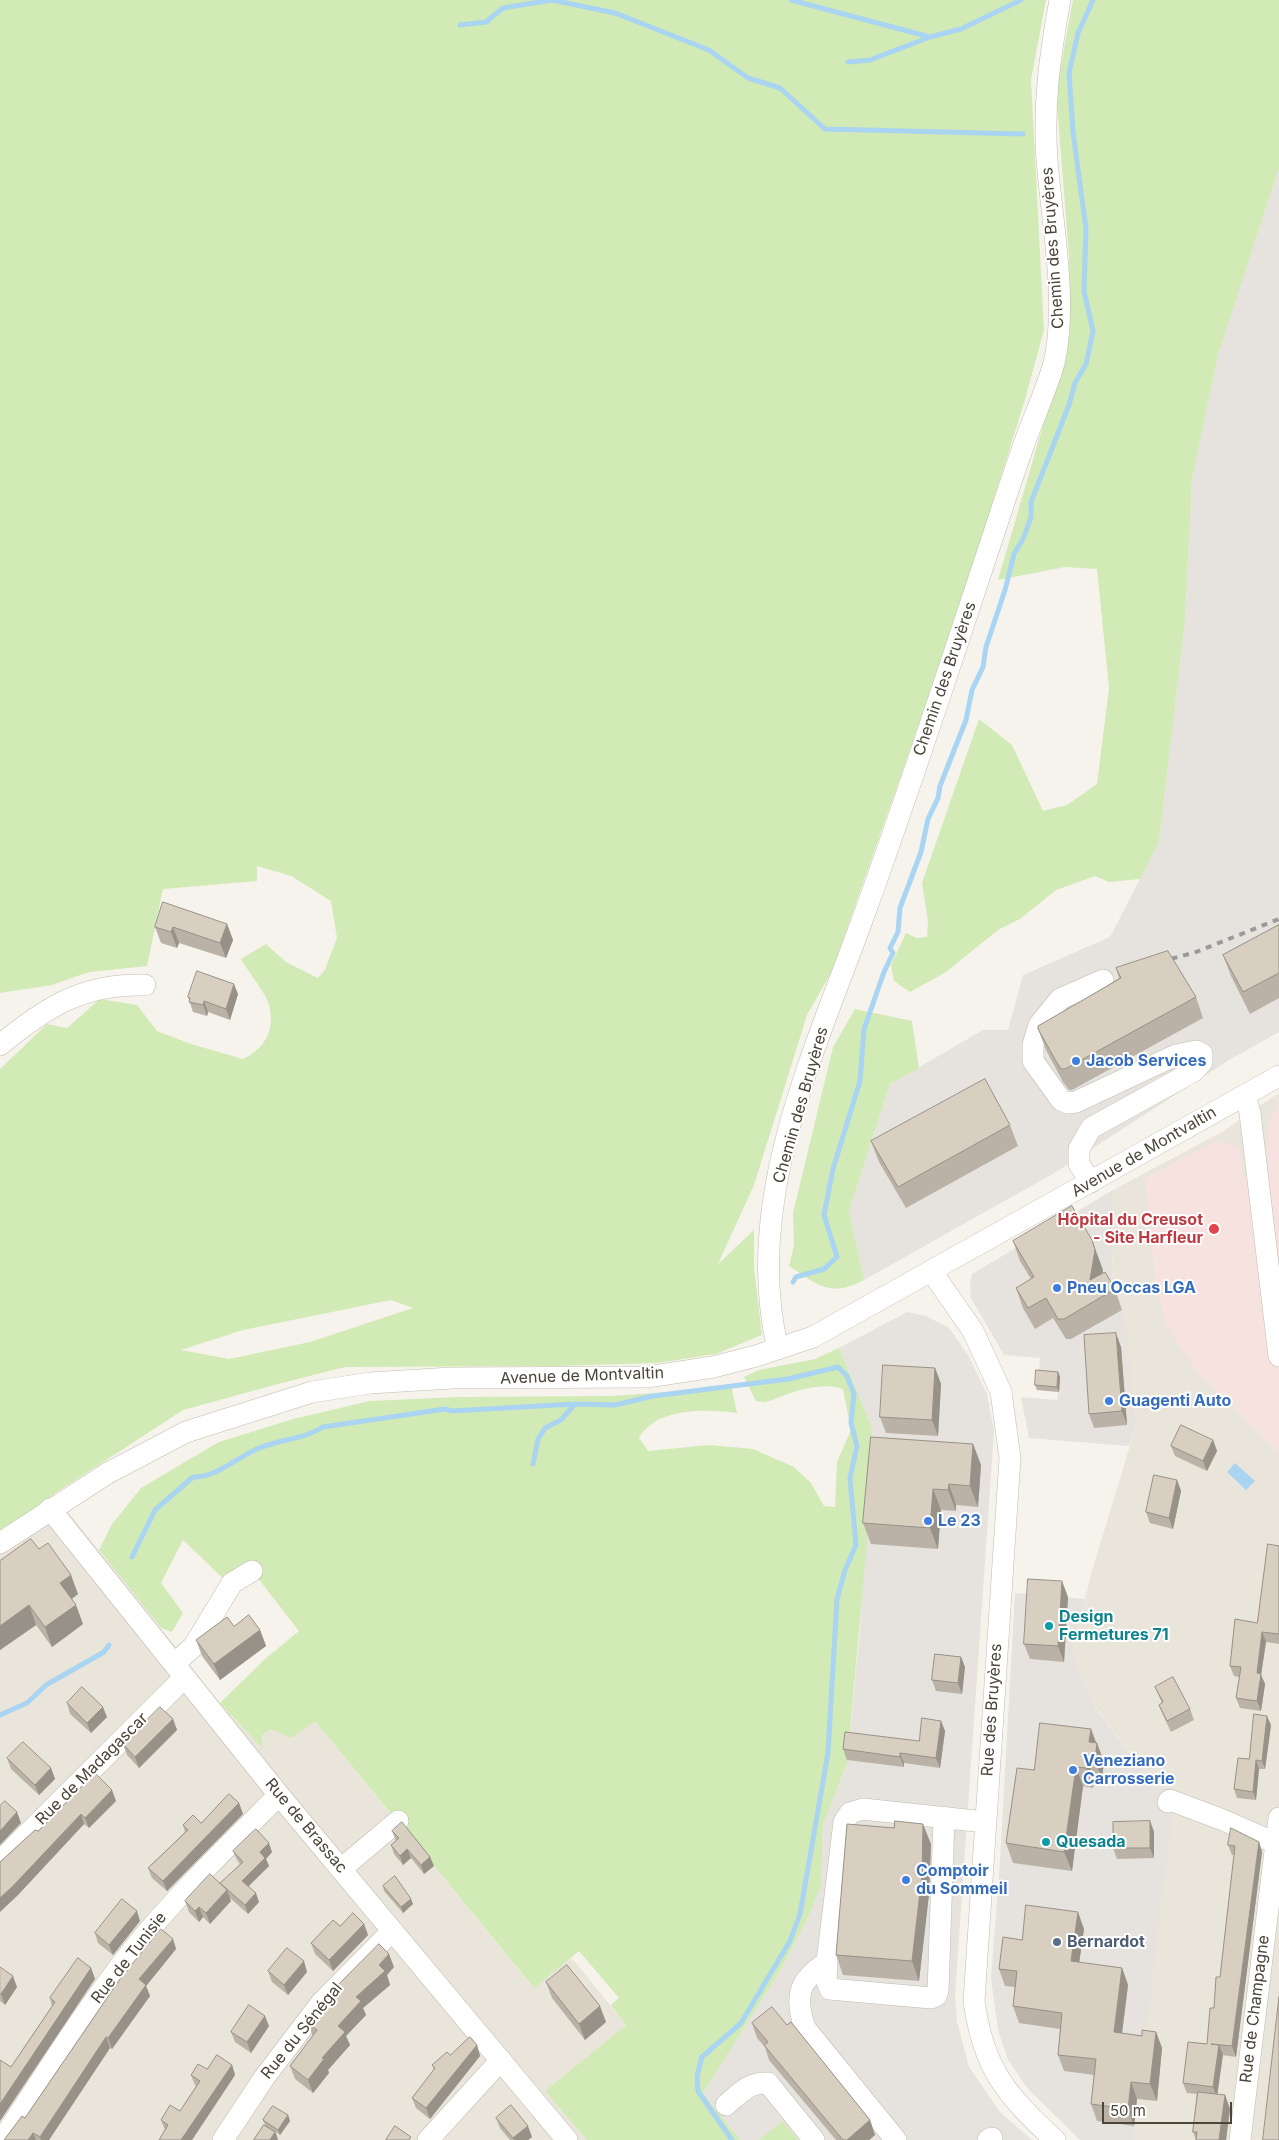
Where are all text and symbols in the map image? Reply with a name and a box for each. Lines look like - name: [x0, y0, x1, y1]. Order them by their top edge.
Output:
- street label: Chemin des Bruyères: [1038, 167, 1068, 329]
- street label: Chemin des Bruyères: [910, 599, 980, 759]
- street label: Chemin des Bruyères: [769, 1025, 833, 1185]
- place label: Jacob Services: [1086, 1051, 1206, 1071]
- marker: Jacob Services: [1070, 1055, 1082, 1067]
- street label: Avenue de Montvaltin: [1068, 1103, 1220, 1201]
- place label: Hôpital du Creusot - Site Harfleur: [1058, 1210, 1203, 1248]
- marker: Hôpital du Creusot - Site Harfleur: [1207, 1222, 1221, 1236]
- place label: Pneu Occas LGA: [1067, 1278, 1196, 1298]
- marker: Pneu Occas LGA: [1051, 1282, 1063, 1294]
- street label: Avenue de Montvaltin: [500, 1364, 664, 1388]
- place label: Guagenti Auto: [1119, 1391, 1231, 1411]
- marker: Guagenti Auto: [1103, 1395, 1115, 1407]
- place label: Le 23: [938, 1511, 981, 1531]
- marker: Le 23: [922, 1515, 934, 1527]
- place label: Design Fermetures 71: [1059, 1607, 1169, 1645]
- marker: Design Fermetures 71: [1043, 1620, 1055, 1632]
- street label: Rue des Bruyères: [978, 1643, 1006, 1777]
- street label: Rue de Madagascar: [32, 1709, 152, 1829]
- place label: Veneziano Carrosserie: [1083, 1751, 1175, 1789]
- marker: Veneziano Carrosserie: [1067, 1764, 1079, 1776]
- street label: Rue de Brassac: [261, 1775, 351, 1877]
- place label: Quesada: [1056, 1832, 1126, 1852]
- marker: Quesada: [1040, 1836, 1052, 1848]
- place label: Comptoir du Sommeil: [916, 1861, 1008, 1899]
- marker: Comptoir du Sommeil: [900, 1874, 912, 1886]
- street label: Rue de Tunisie: [87, 1908, 171, 2008]
- place label: Bernardot: [1067, 1932, 1145, 1952]
- street label: Rue de Champagne: [1236, 1934, 1274, 2084]
- marker: Bernardot: [1051, 1936, 1063, 1948]
- street label: Rue du Sénégal: [257, 1979, 347, 2083]
- scale bar: [1104, 2092, 1234, 2124]
- text: 50 m: [1110, 2101, 1146, 2120]

